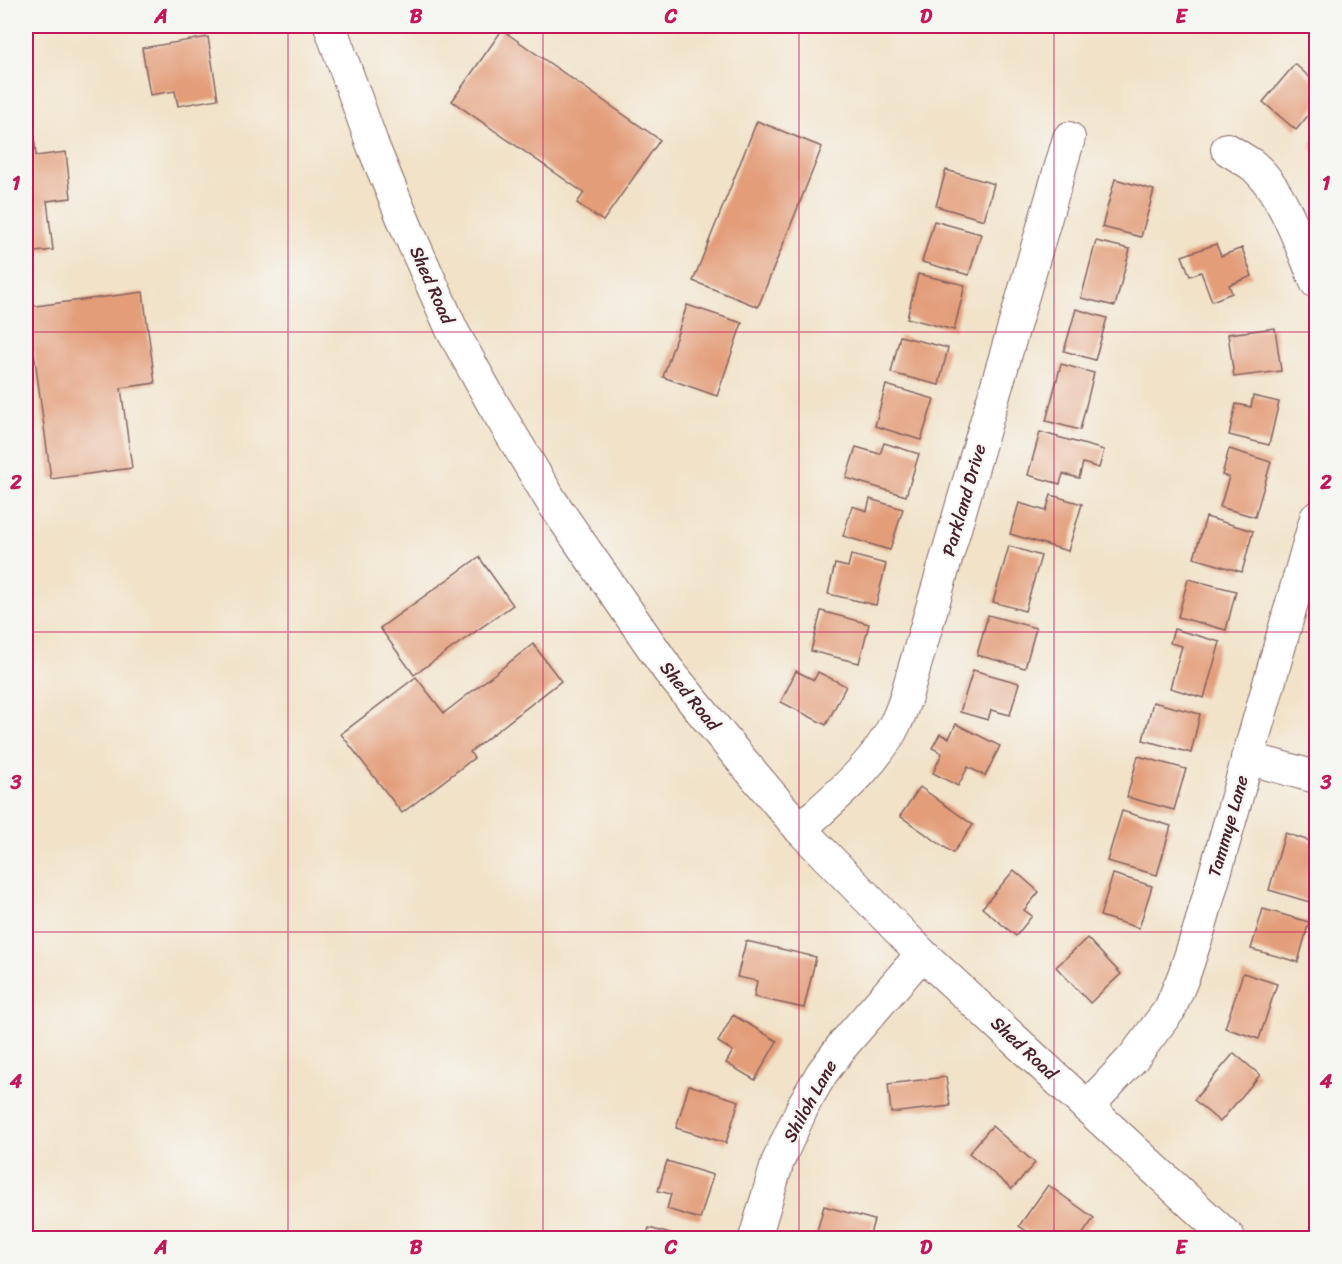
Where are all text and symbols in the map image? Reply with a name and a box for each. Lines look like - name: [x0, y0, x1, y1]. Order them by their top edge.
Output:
- text: A: [153, 0, 168, 34]
- text: B: [410, 0, 423, 34]
- text: C: [664, 0, 678, 34]
- text: D: [920, 0, 933, 34]
- text: E: [1175, 0, 1188, 34]
- text: 1: [12, 166, 21, 201]
- text: 1: [1322, 166, 1331, 201]
- street label: Shed Road: [401, 241, 464, 331]
- street label: Parkland Drive: [933, 440, 995, 560]
- text: 2: [9, 465, 22, 500]
- text: 2: [1319, 465, 1332, 500]
- street label: Shed Road: [652, 654, 729, 739]
- text: 3: [10, 765, 22, 800]
- text: 3: [1320, 765, 1332, 800]
- street label: Tammye Lane: [1198, 771, 1258, 881]
- street label: Shed Road: [983, 1008, 1066, 1089]
- street label: Shiloh Lane: [774, 1054, 846, 1148]
- text: 4: [9, 1064, 23, 1099]
- text: 4: [1319, 1064, 1333, 1099]
- text: A: [153, 1230, 168, 1264]
- text: B: [410, 1230, 423, 1264]
- text: C: [664, 1230, 678, 1264]
- text: D: [920, 1230, 933, 1264]
- text: E: [1175, 1230, 1188, 1264]

